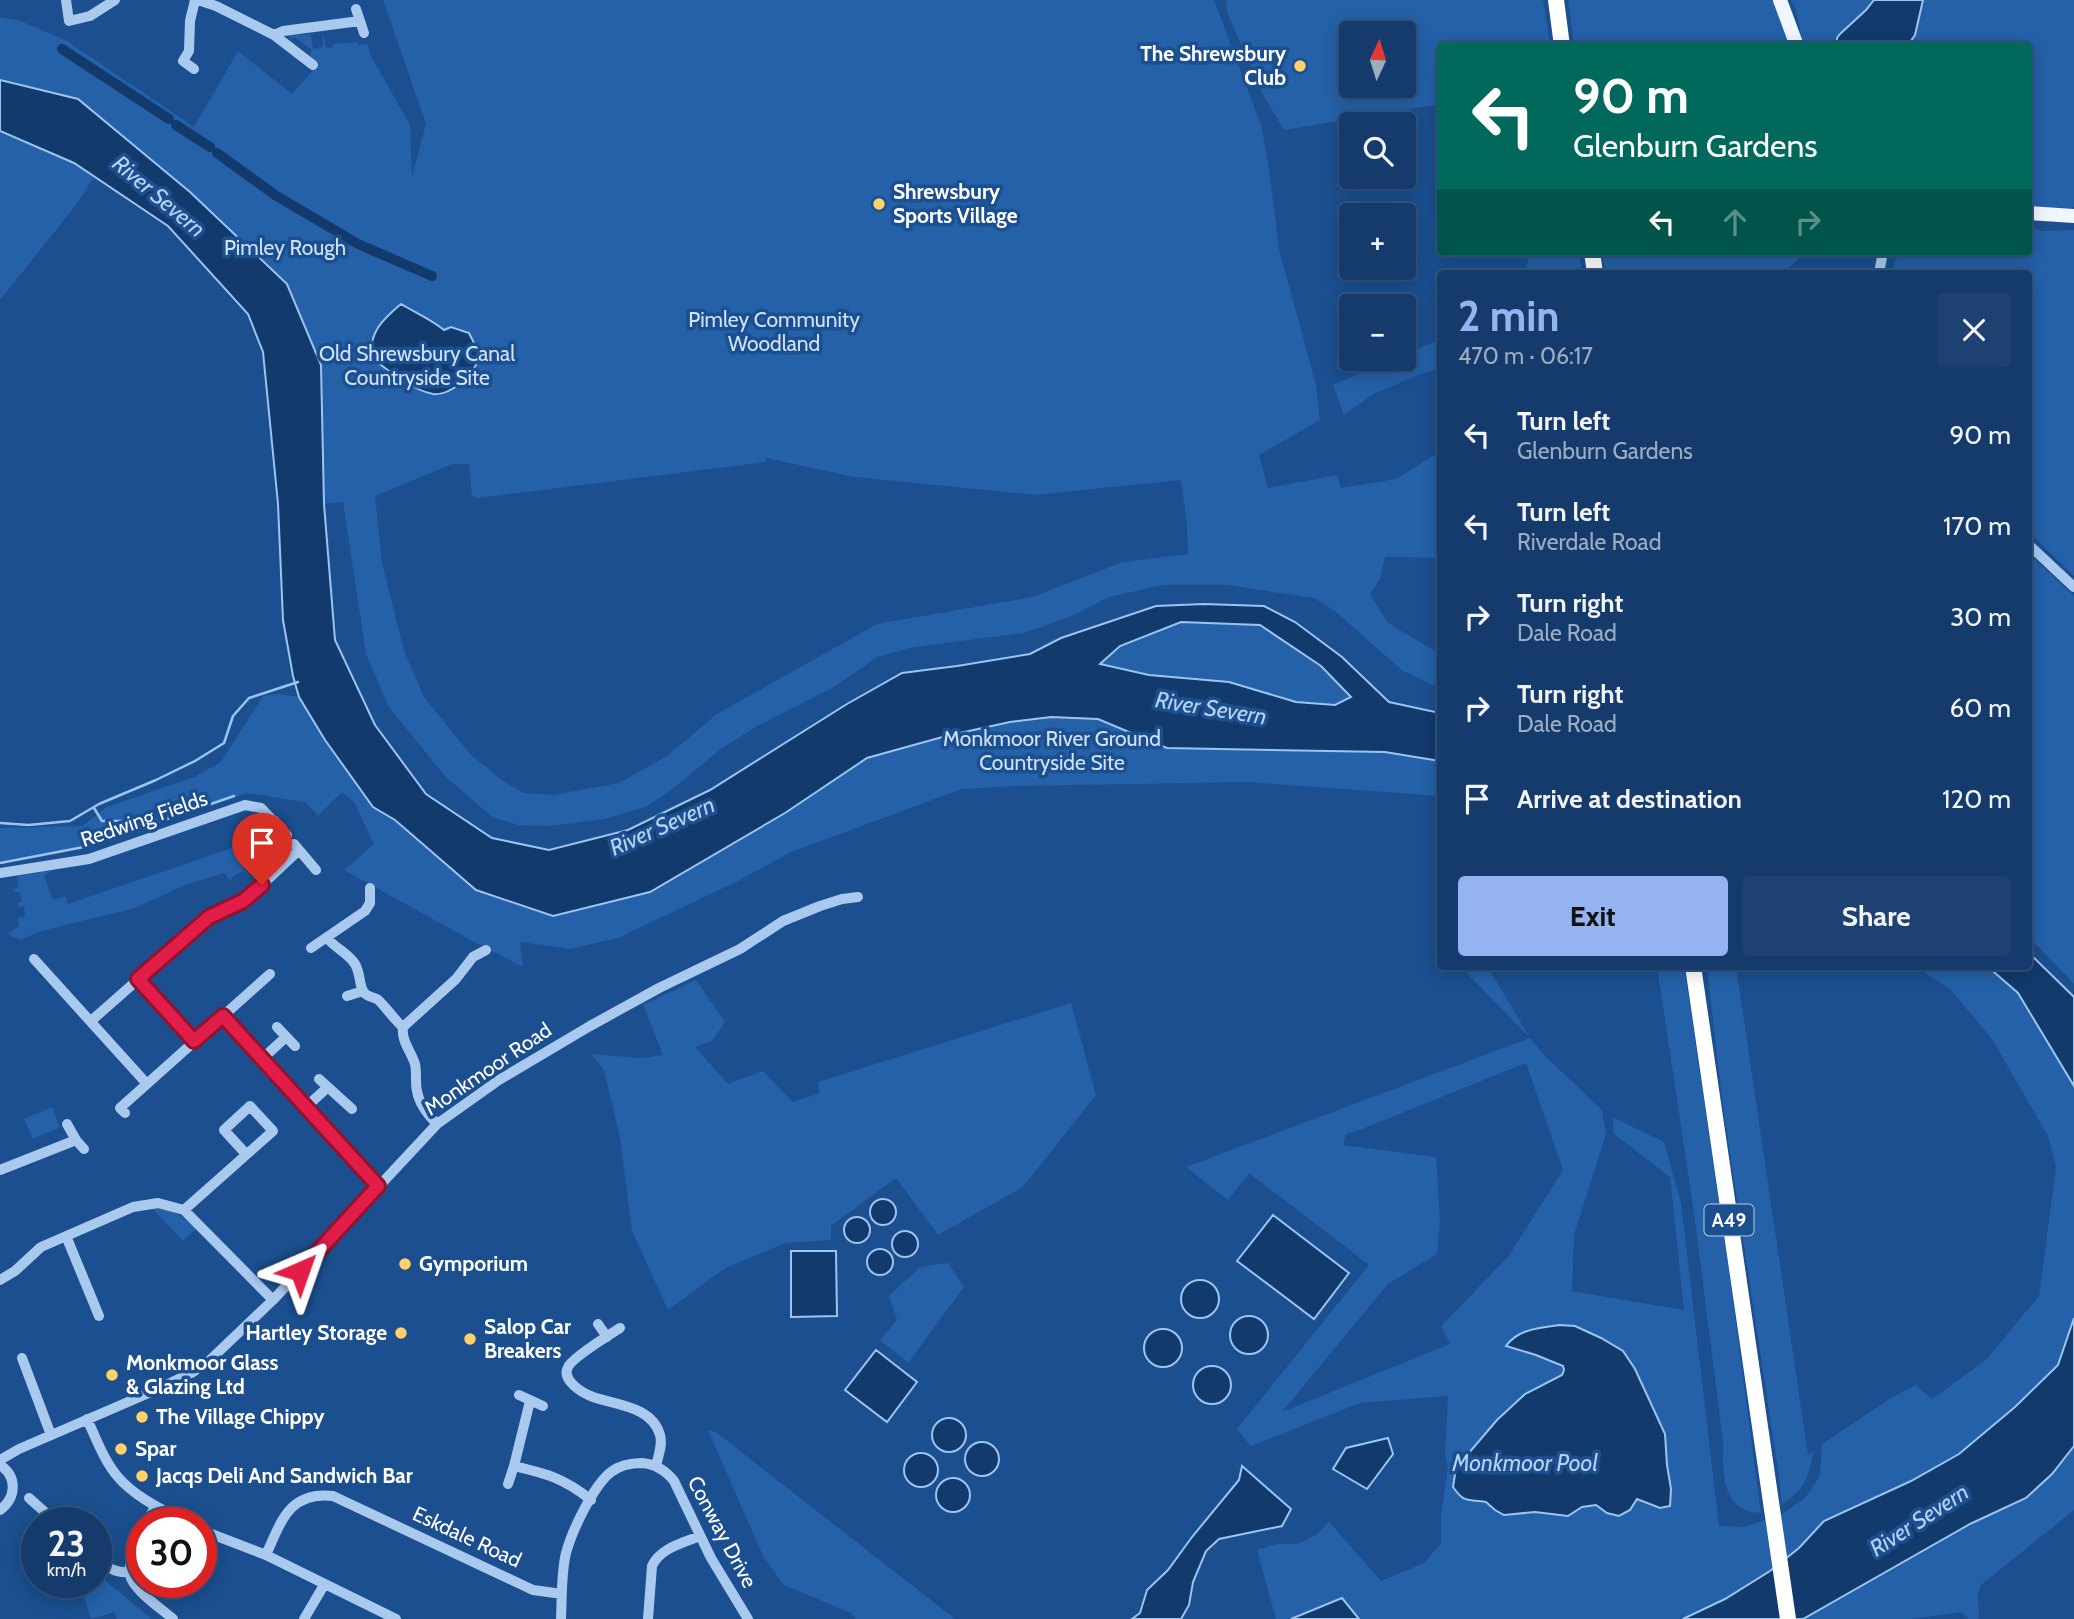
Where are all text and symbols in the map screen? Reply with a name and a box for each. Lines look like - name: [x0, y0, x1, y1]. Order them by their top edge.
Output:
- north arrow: [1339, 21, 1416, 98]
- map controls: [1339, 21, 1416, 371]
- place label: The Shrewsbury Club: [1140, 41, 1287, 90]
- marker: The Shrewsbury Club: [1292, 58, 1308, 74]
- text: 90 m: [1573, 66, 1689, 125]
- icon: left: [1458, 70, 1549, 161]
- button: search: [1339, 112, 1416, 189]
- text: Glenburn Gardens: [1573, 126, 1818, 165]
- water label: River Severn: [107, 149, 211, 243]
- place label: Shrewsbury Sports Village: [893, 179, 1018, 228]
- marker: Shrewsbury Sports Village: [871, 196, 887, 212]
- button: +: [1339, 203, 1416, 280]
- icon: left: [1643, 203, 1681, 241]
- icon: ahead: [1716, 203, 1754, 241]
- icon: right: [1789, 203, 1827, 241]
- park label: Pimley Rough: [224, 235, 346, 260]
- text: 2 min: [1458, 290, 1559, 342]
- button: close: [1937, 293, 2011, 367]
- button: −: [1339, 294, 1416, 371]
- park label: Pimley Community Woodland: [688, 307, 860, 356]
- park label: Old Shrewsbury Canal Countryside Site: [319, 341, 515, 390]
- text: 470 m · 06:17: [1458, 342, 1593, 370]
- text: Turn left: [1517, 405, 1610, 437]
- icon: left: [1458, 416, 1496, 454]
- text: 90 m: [1949, 419, 2011, 451]
- text: Glenburn Gardens: [1517, 437, 1693, 465]
- text: Turn left: [1517, 496, 1610, 528]
- icon: left: [1458, 507, 1496, 545]
- text: 170 m: [1943, 510, 2011, 542]
- text: Riverdale Road: [1517, 528, 1661, 556]
- text: Turn right: [1517, 587, 1623, 619]
- icon: right: [1458, 598, 1496, 636]
- text: 30 m: [1950, 601, 2011, 633]
- text: Dale Road: [1517, 619, 1617, 647]
- text: Turn right: [1517, 678, 1623, 710]
- water label: River Severn: [1153, 685, 1269, 731]
- icon: right: [1458, 689, 1496, 727]
- text: 60 m: [1949, 692, 2011, 724]
- text: Dale Road: [1517, 710, 1617, 738]
- park label: Monkmoor River Ground Countryside Site: [943, 726, 1161, 775]
- icon: arrive: [1458, 780, 1496, 818]
- text: Arrive at destination: [1517, 783, 1742, 815]
- text: 120 m: [1942, 783, 2011, 815]
- street label: Redwing Fields: [77, 785, 211, 852]
- water label: River Severn: [605, 790, 719, 862]
- pin: [232, 813, 292, 885]
- icon: arrive: [243, 824, 281, 862]
- button: Exit: [1458, 876, 1728, 956]
- button: Share: [1742, 876, 2011, 956]
- street label: Monkmoor Road: [419, 1017, 556, 1120]
- road number: A49: [1704, 1204, 1754, 1236]
- position arrow: [263, 1234, 337, 1308]
- place label: Gymporium: [419, 1251, 528, 1276]
- marker: Gymporium: [397, 1256, 413, 1272]
- place label: Salop Car Breakers: [484, 1314, 571, 1363]
- place label: Hartley Storage: [246, 1320, 387, 1345]
- marker: Hartley Storage: [393, 1325, 409, 1341]
- marker: Salop Car Breakers: [462, 1331, 478, 1347]
- place label: Monkmoor Glass & Glazing Ltd: [126, 1350, 278, 1399]
- marker: Monkmoor Glass & Glazing Ltd: [104, 1367, 120, 1383]
- place label: The Village Chippy: [156, 1404, 325, 1429]
- marker: The Village Chippy: [134, 1409, 150, 1425]
- place label: Spar: [135, 1436, 177, 1461]
- marker: Spar: [113, 1441, 129, 1457]
- water label: Monkmoor Pool: [1451, 1449, 1598, 1477]
- place label: Jacqs Deli And Sandwich Bar: [155, 1463, 413, 1488]
- marker: Jacqs Deli And Sandwich Bar: [134, 1468, 150, 1484]
- street label: Conway Drive: [683, 1472, 762, 1592]
- water label: River Severn: [1864, 1478, 1974, 1562]
- street label: Eskdale Road: [409, 1501, 525, 1573]
- speed limit sign: 30: [126, 1507, 217, 1598]
- text: 23: [48, 1522, 85, 1565]
- text: km/h: [47, 1559, 86, 1581]

